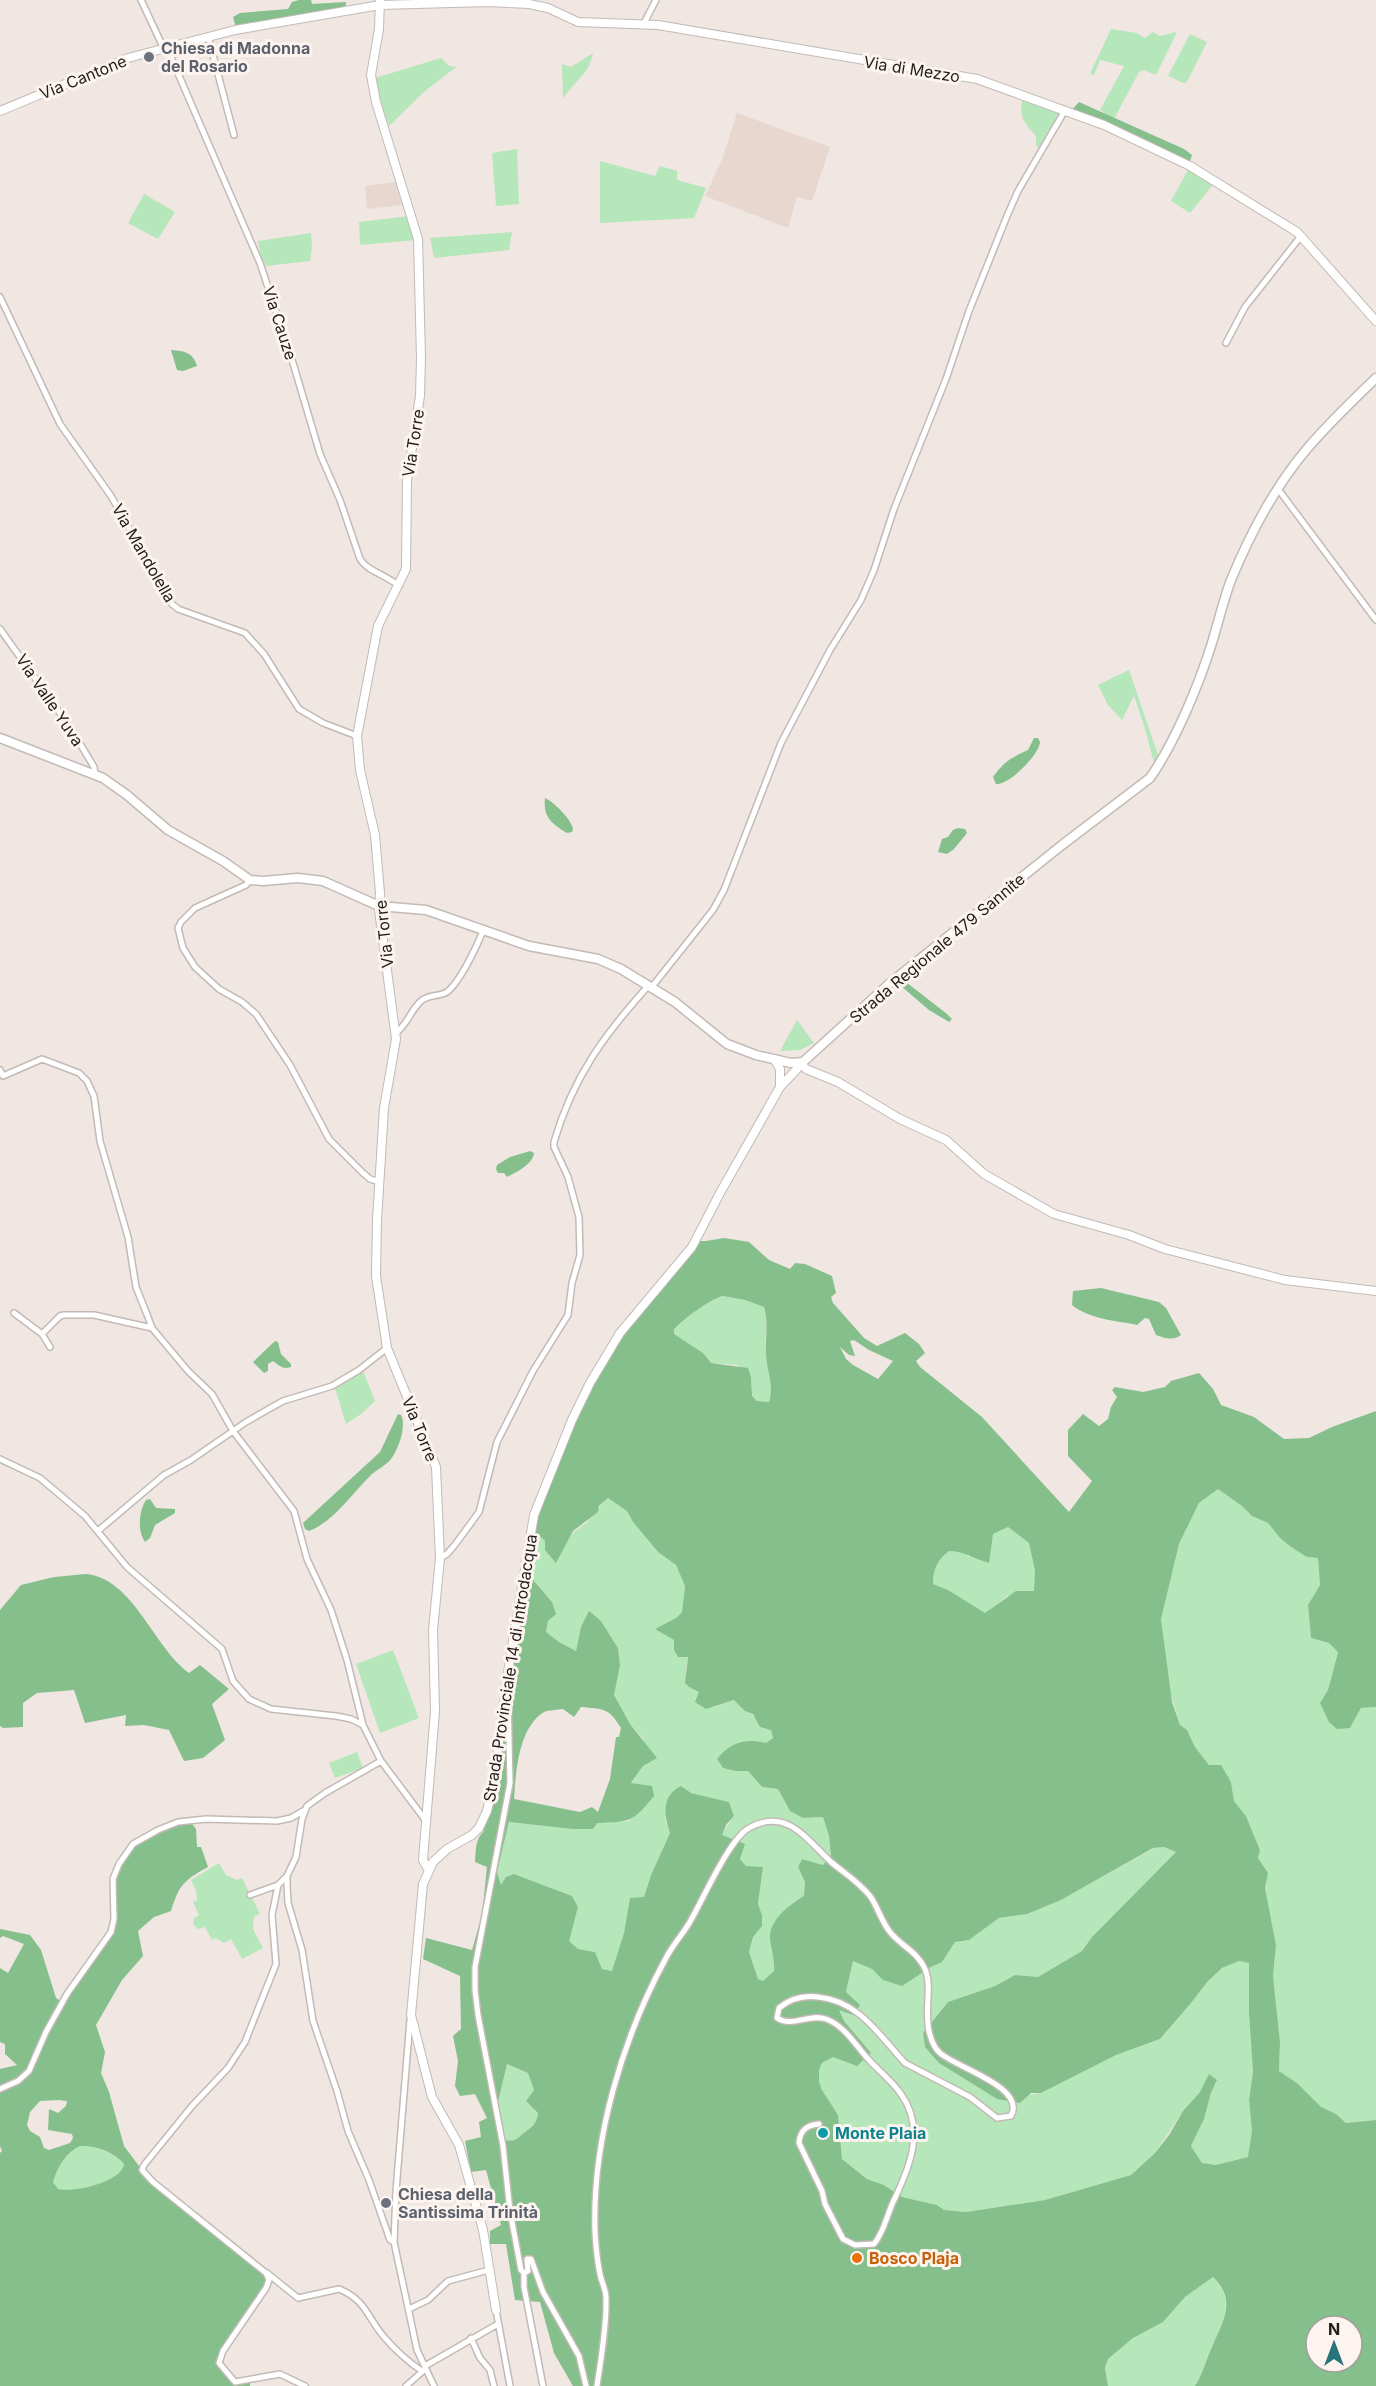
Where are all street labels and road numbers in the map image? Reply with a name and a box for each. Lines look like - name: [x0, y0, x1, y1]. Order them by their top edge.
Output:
- street label: Via Cantone: [37, 50, 129, 104]
- street label: Via di Mezzo: [862, 52, 962, 86]
- street label: Via Cauze: [259, 284, 301, 362]
- street label: Via Torre: [398, 408, 428, 478]
- street label: Via Mandolella: [108, 500, 180, 606]
- street label: Via Valle Yuva: [12, 650, 88, 750]
- street label: Strada Regionale 479 Sannite: [845, 869, 1029, 1027]
- street label: Via Torre: [370, 899, 398, 969]
- street label: Via Torre: [398, 1394, 442, 1464]
- street label: Strada Provinciale 14 di Introdacqua: [479, 1533, 541, 1803]

